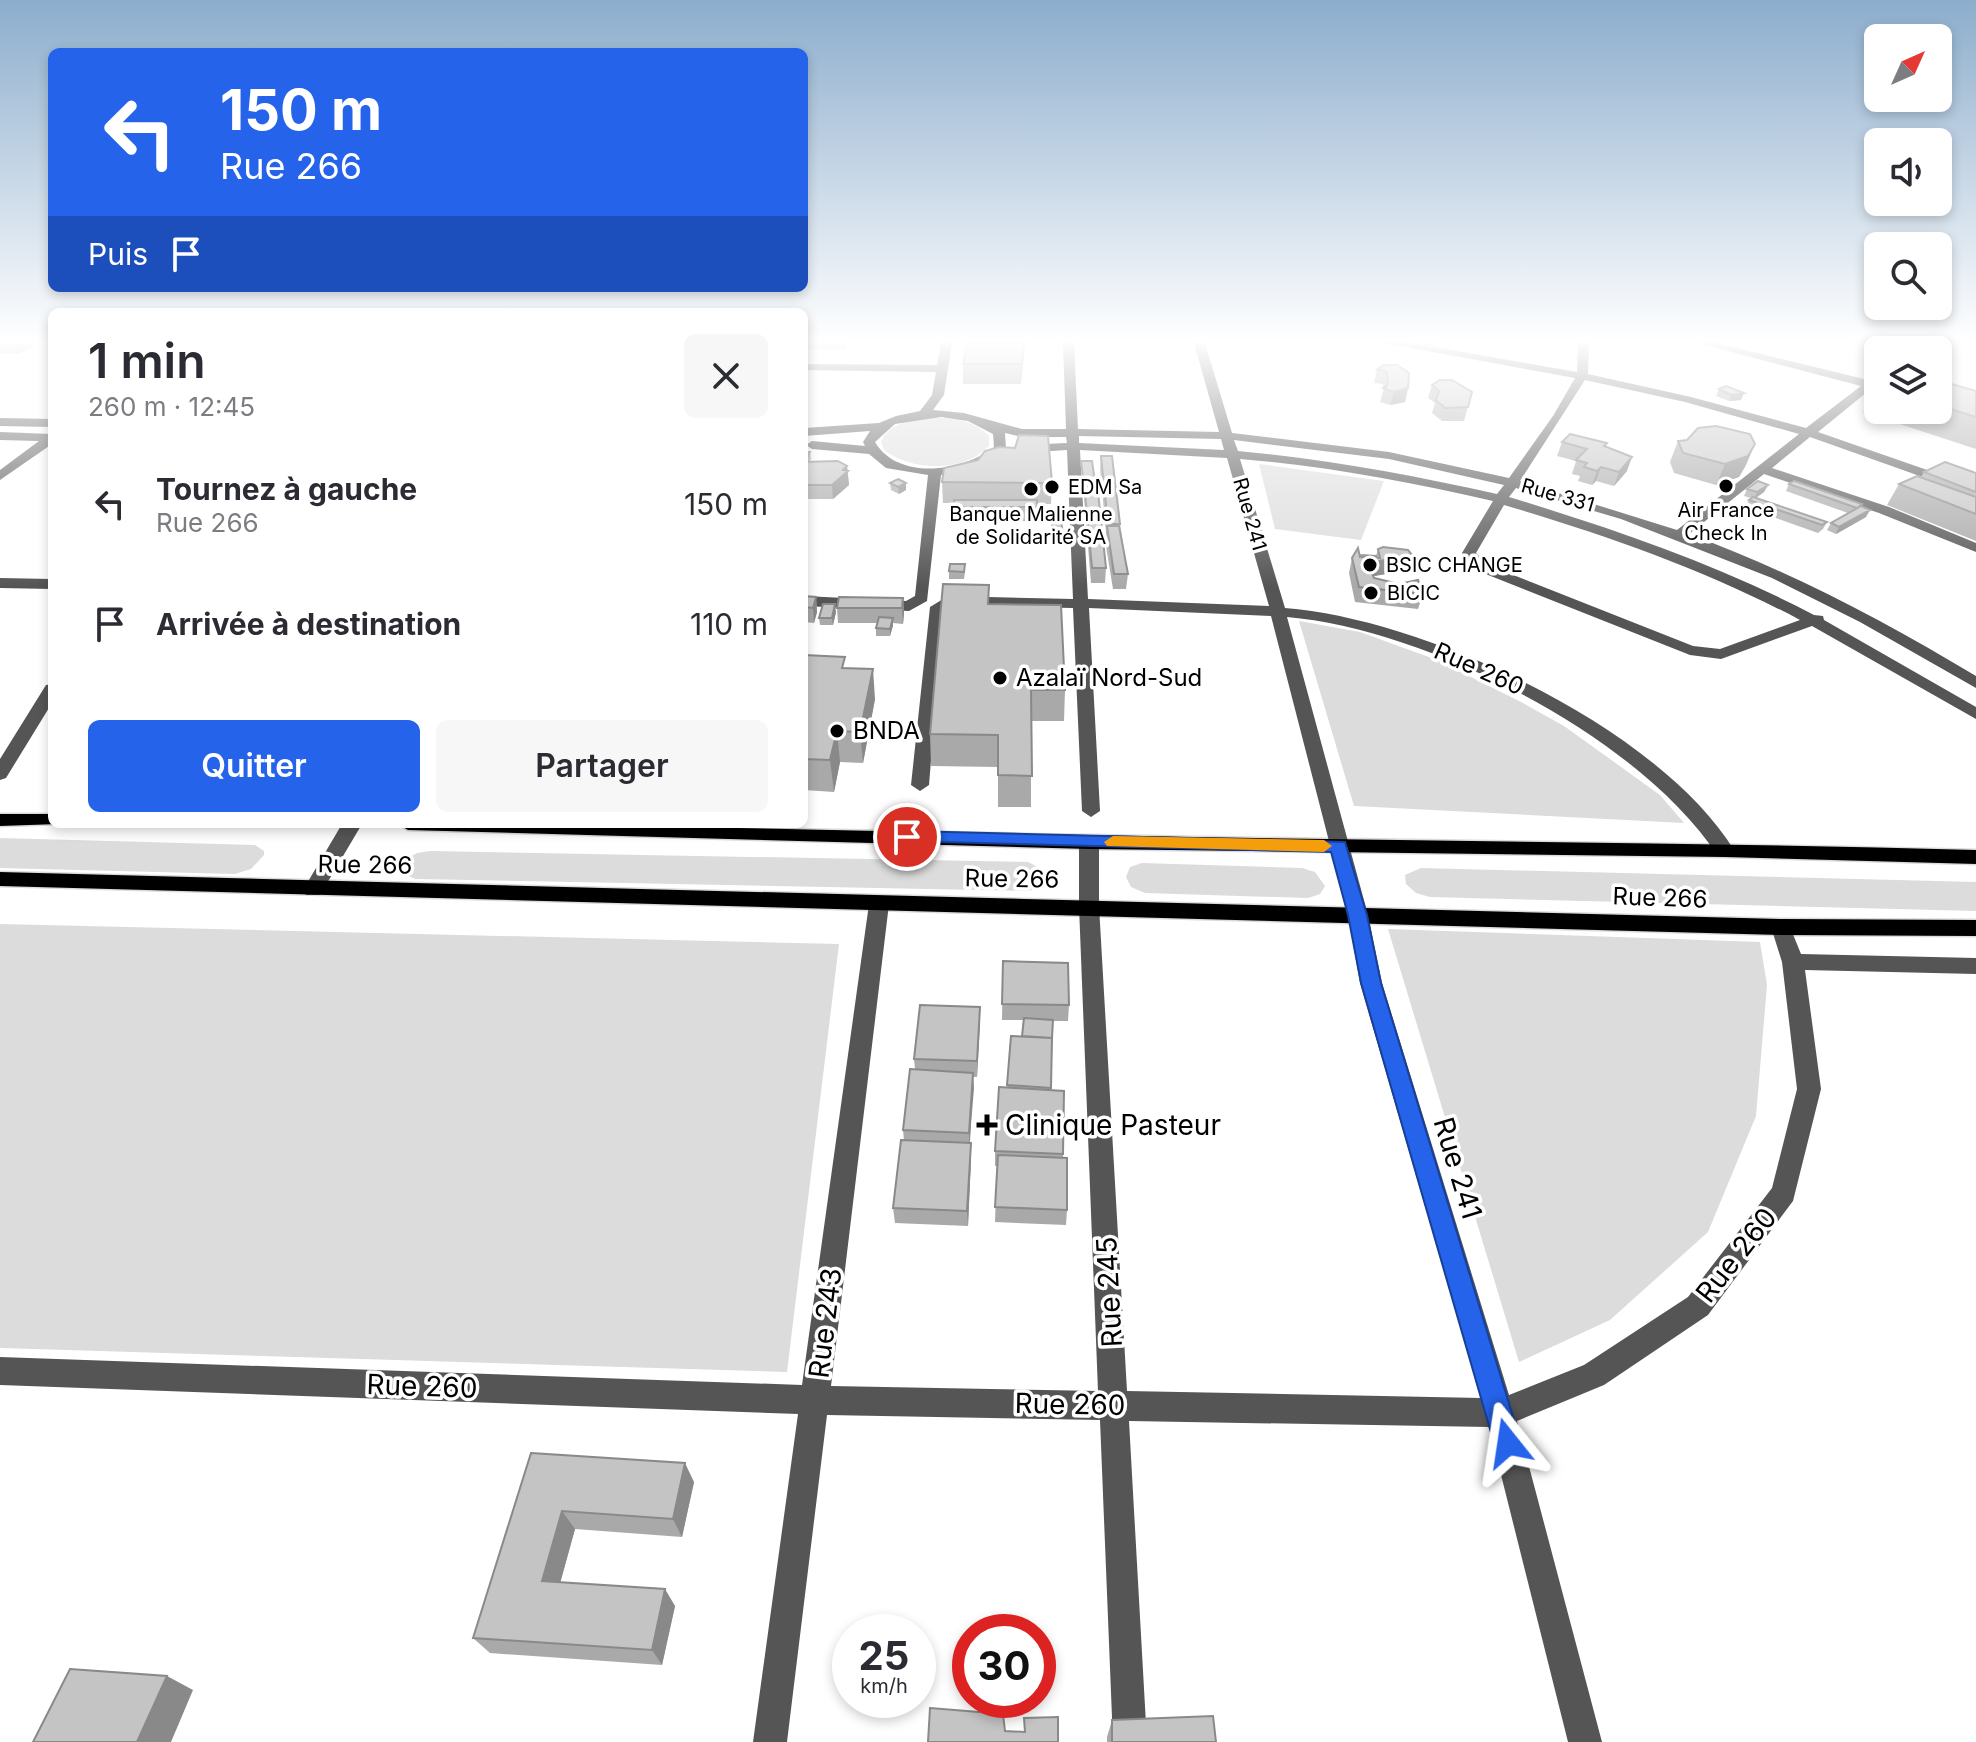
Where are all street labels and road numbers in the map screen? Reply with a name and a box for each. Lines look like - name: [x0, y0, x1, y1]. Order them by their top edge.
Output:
- street label: Rue 331: [1519, 473, 1597, 517]
- street label: Rue 241: [1228, 475, 1272, 553]
- street label: Rue 260: [1430, 636, 1529, 701]
- street label: Rue 266: [317, 849, 413, 880]
- street label: Rue 266: [964, 863, 1060, 894]
- street label: Rue 266: [1612, 881, 1708, 914]
- street label: Rue 241: [1426, 1113, 1490, 1223]
- street label: Rue 260: [1688, 1201, 1784, 1309]
- street label: Rue 245: [1089, 1236, 1129, 1348]
- street label: Rue 243: [801, 1266, 849, 1380]
- street label: Rue 260: [366, 1367, 478, 1405]
- street label: Rue 260: [1014, 1386, 1126, 1422]

